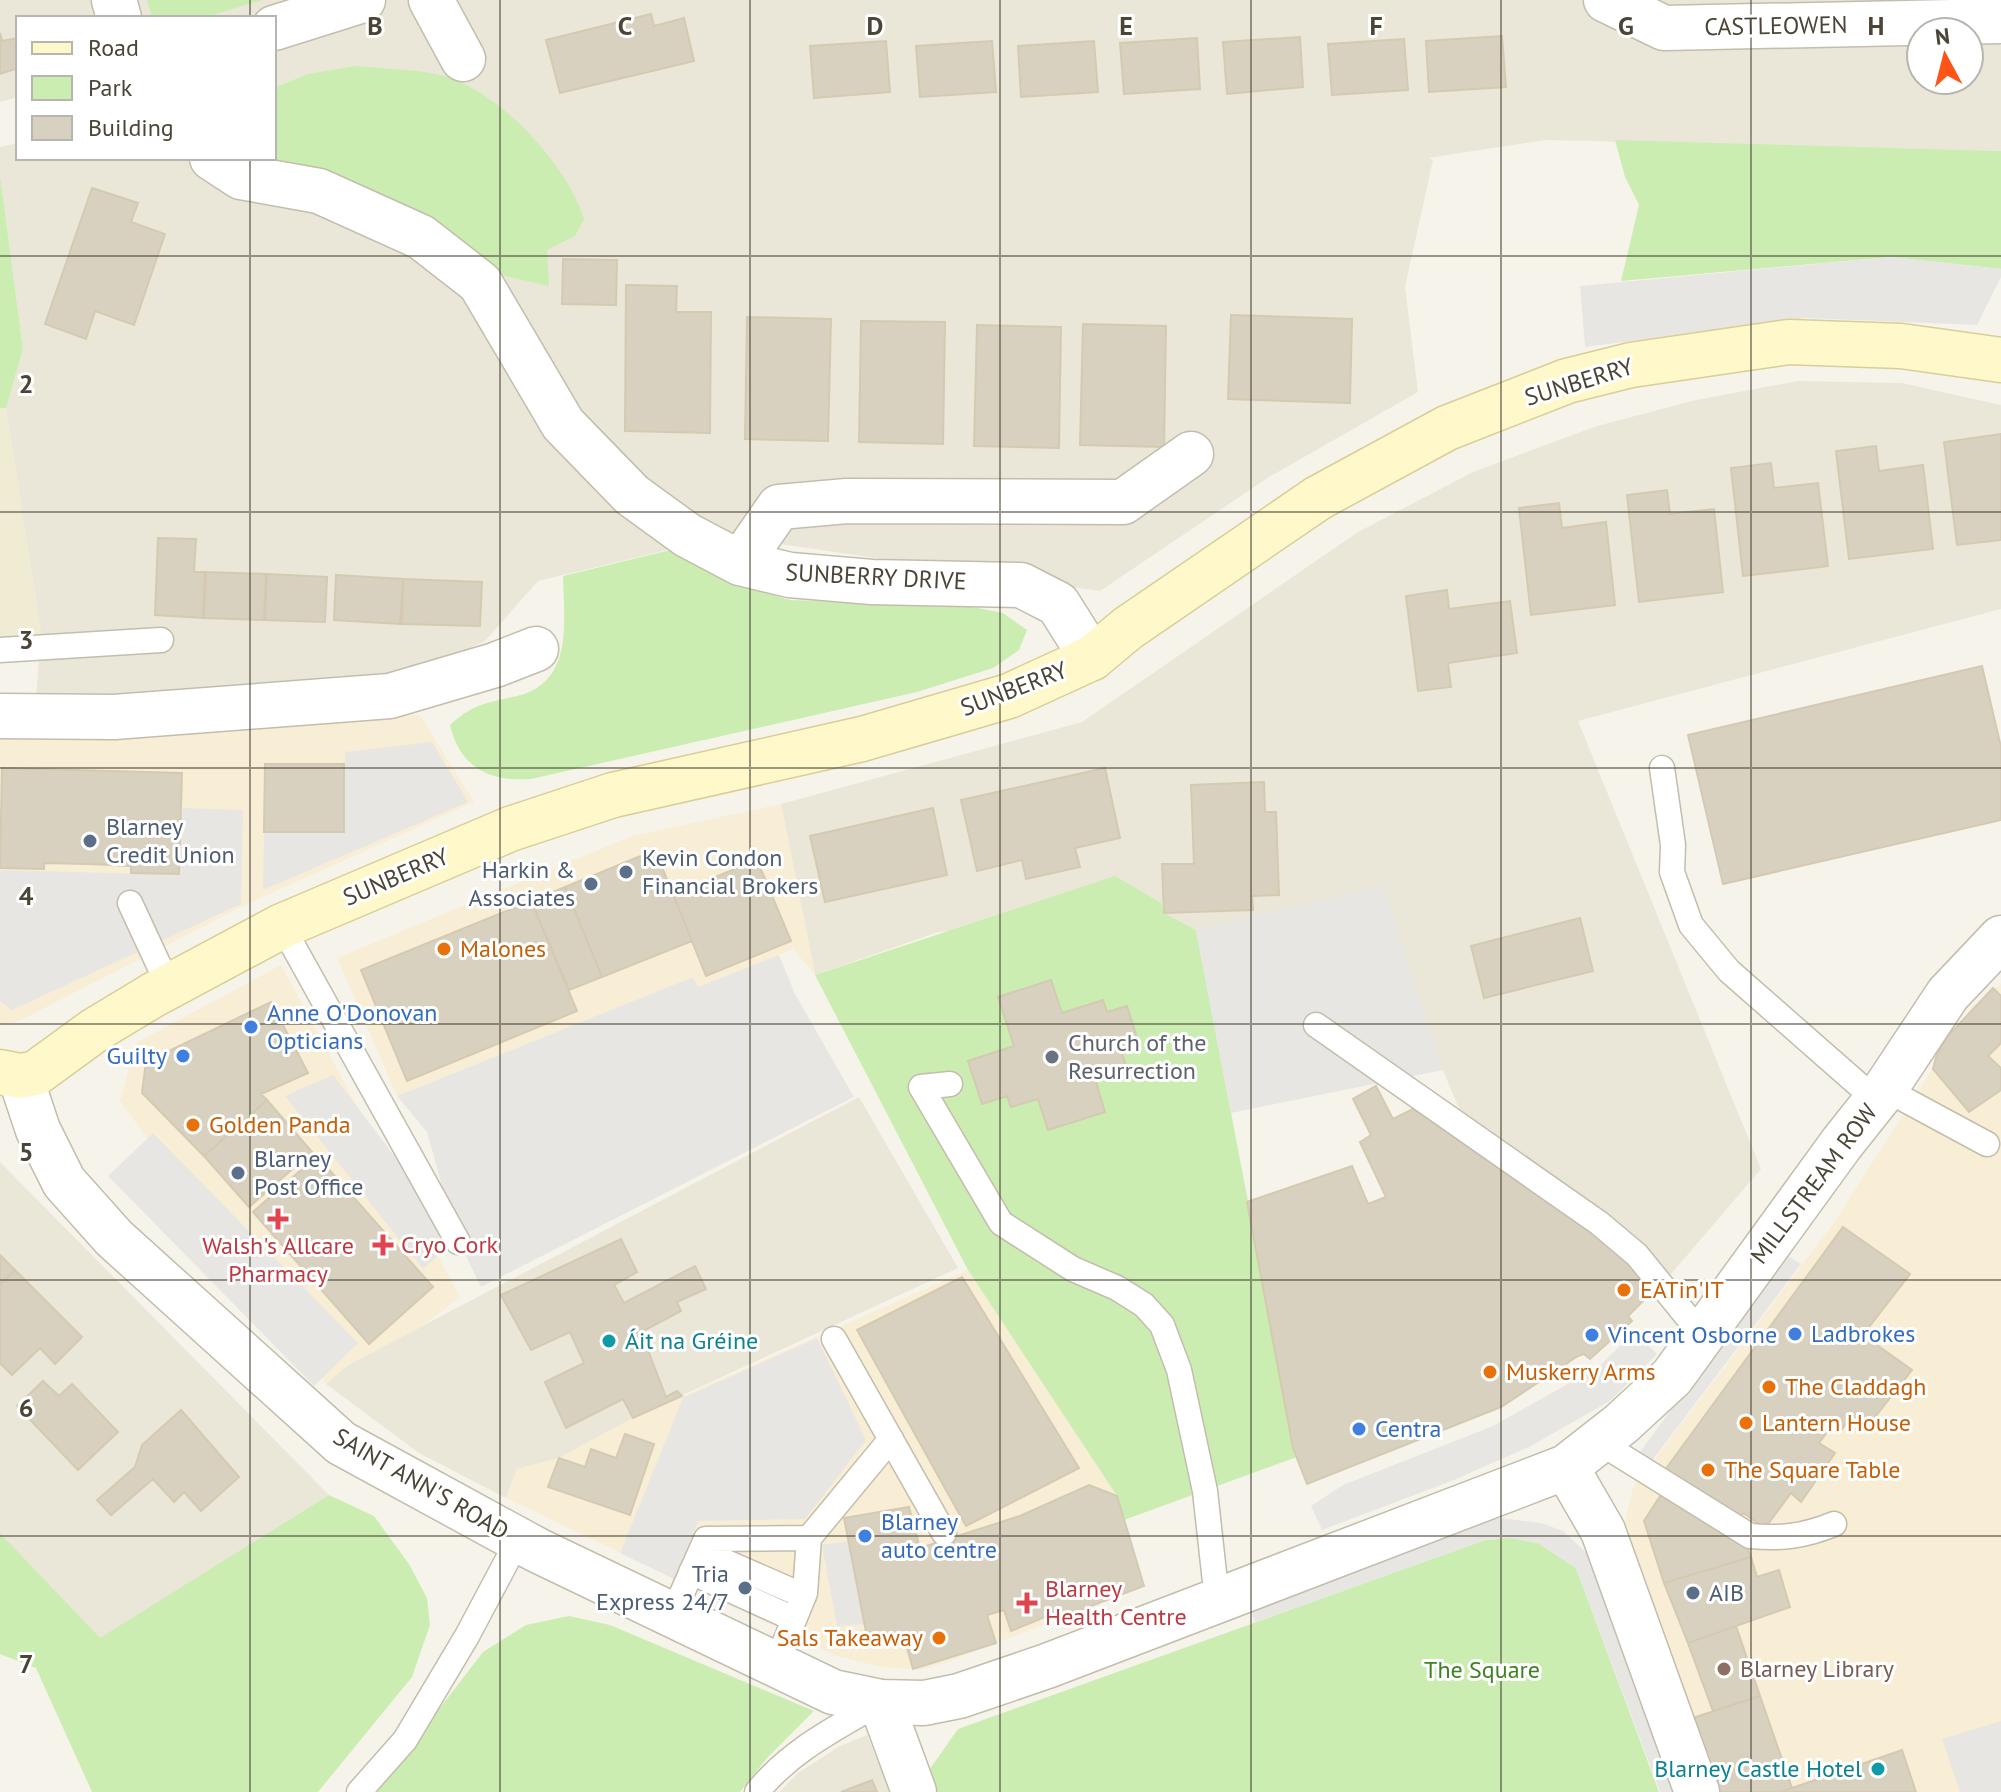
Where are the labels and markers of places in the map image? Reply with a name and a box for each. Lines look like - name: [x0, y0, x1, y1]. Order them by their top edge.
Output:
- place label: Blarney Credit Union: [106, 811, 235, 870]
- marker: Blarney Credit Union: [81, 832, 99, 850]
- place label: Kevin Condon Financial Brokers: [642, 842, 818, 901]
- place label: Harkin & Associates: [469, 854, 575, 913]
- marker: Kevin Condon Financial Brokers: [617, 863, 635, 881]
- marker: Harkin & Associates: [582, 875, 600, 893]
- place label: Malones: [460, 933, 546, 964]
- marker: Malones: [435, 940, 453, 958]
- place label: Anne O'Donovan Opticians: [267, 997, 437, 1056]
- marker: Anne O'Donovan Opticians: [242, 1018, 260, 1036]
- place label: Church of the Resurrection: [1068, 1027, 1206, 1086]
- place label: Guilty: [107, 1040, 167, 1071]
- marker: Guilty: [174, 1047, 192, 1065]
- marker: Church of the Resurrection: [1043, 1048, 1061, 1066]
- place label: Golden Panda: [209, 1109, 351, 1140]
- marker: Golden Panda: [184, 1116, 202, 1134]
- place label: Blarney Post Office: [254, 1143, 364, 1202]
- marker: Blarney Post Office: [229, 1164, 247, 1182]
- marker: Walsh's Allcare Pharmacy: [269, 1210, 287, 1228]
- place label: Cryo Cork: [401, 1229, 499, 1260]
- place label: Walsh's Allcare Pharmacy: [202, 1230, 354, 1289]
- marker: Cryo Cork: [372, 1234, 394, 1256]
- place label: EATin'IT: [1640, 1274, 1724, 1305]
- marker: EATin'IT: [1615, 1281, 1633, 1299]
- place label: Ladbrokes: [1811, 1318, 1915, 1349]
- place label: Vincent Osborne: [1607, 1319, 1777, 1350]
- place label: Áit na Gréine: [625, 1325, 758, 1356]
- marker: Ladbrokes: [1786, 1325, 1804, 1343]
- marker: Vincent Osborne: [1583, 1326, 1601, 1344]
- marker: Áit na Gréine: [600, 1332, 618, 1350]
- place label: Muskerry Arms: [1506, 1356, 1656, 1387]
- marker: Muskerry Arms: [1481, 1363, 1499, 1381]
- place label: The Claddagh: [1785, 1371, 1926, 1402]
- marker: The Claddagh: [1760, 1378, 1778, 1396]
- place label: Lantern House: [1762, 1407, 1911, 1438]
- place label: Centra: [1375, 1413, 1441, 1444]
- marker: Lantern House: [1737, 1414, 1755, 1432]
- marker: Centra: [1350, 1420, 1368, 1438]
- place label: The Square Table: [1724, 1454, 1900, 1485]
- marker: The Square Table: [1699, 1461, 1717, 1479]
- place label: Blarney auto centre: [881, 1506, 997, 1565]
- marker: Blarney auto centre: [856, 1527, 874, 1545]
- place label: Tria Express 24/7: [596, 1558, 729, 1617]
- place label: Blarney Health Centre: [1045, 1573, 1187, 1632]
- place label: AIB: [1709, 1577, 1744, 1608]
- marker: Tria Express 24/7: [736, 1579, 754, 1597]
- marker: AIB: [1684, 1584, 1702, 1602]
- marker: Blarney Health Centre: [1016, 1592, 1038, 1614]
- place label: Sals Takeaway: [777, 1622, 923, 1653]
- marker: Sals Takeaway: [930, 1629, 948, 1647]
- place label: Blarney Library: [1740, 1653, 1894, 1684]
- marker: Blarney Library: [1715, 1660, 1733, 1678]
- place label: Blarney Castle Hotel: [1654, 1753, 1862, 1784]
- marker: Blarney Castle Hotel: [1869, 1760, 1887, 1778]

